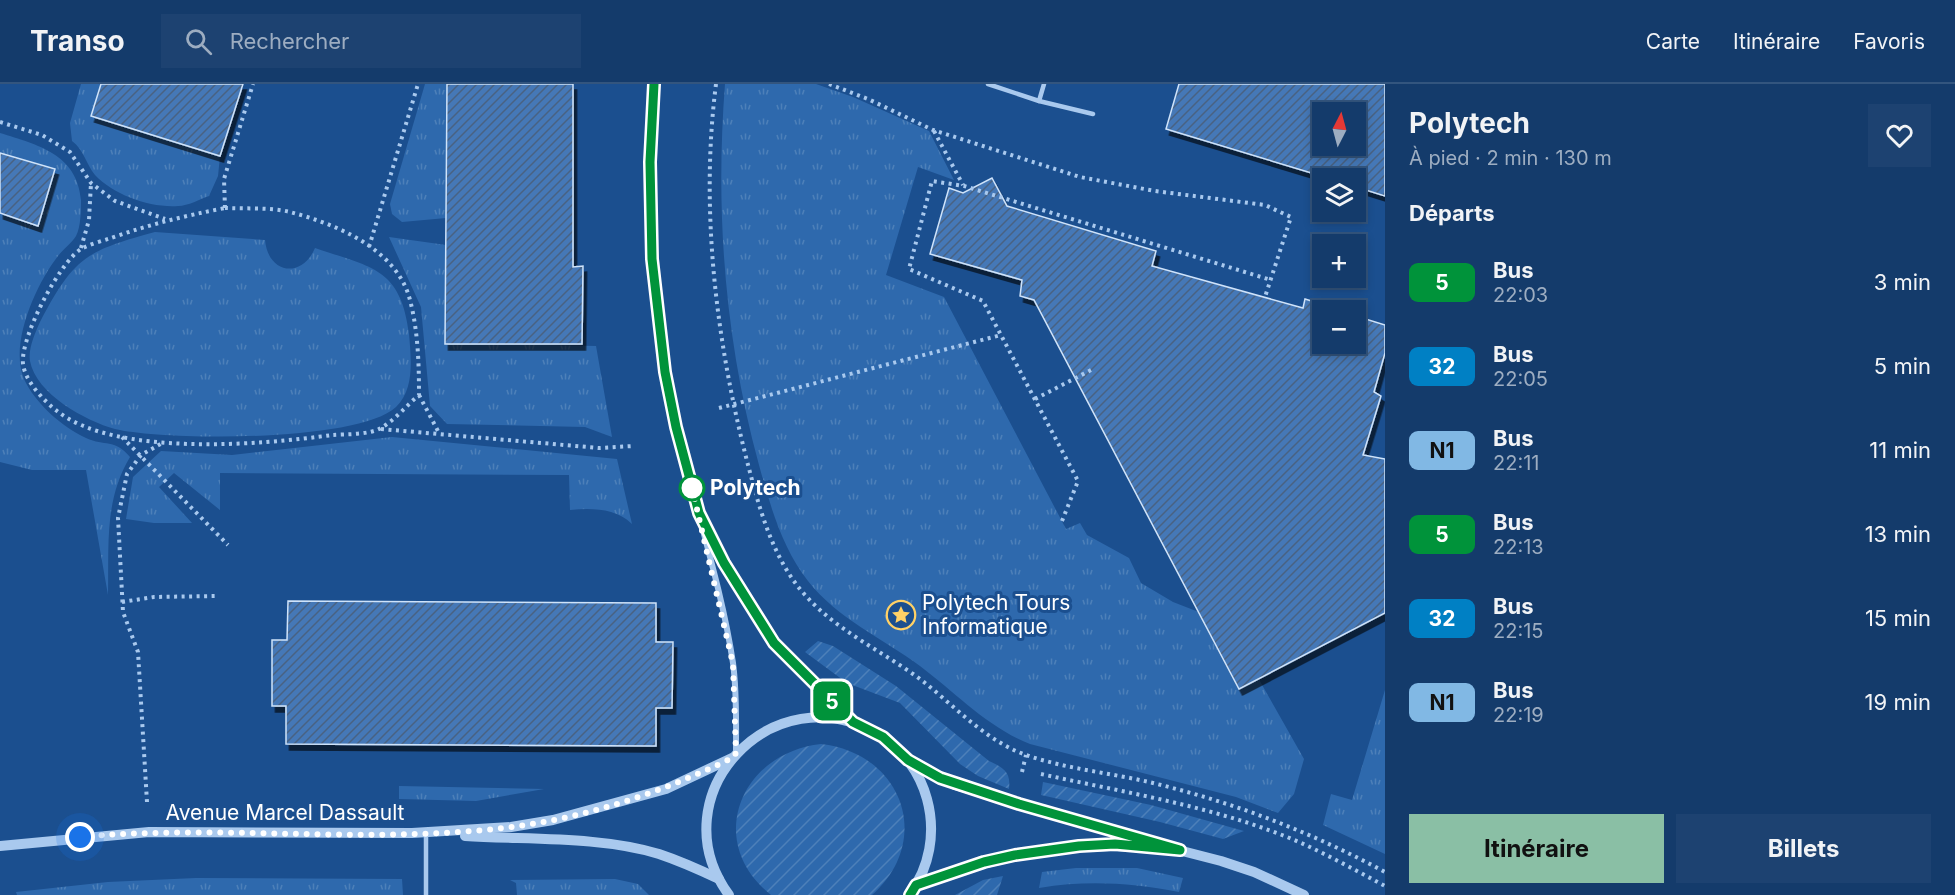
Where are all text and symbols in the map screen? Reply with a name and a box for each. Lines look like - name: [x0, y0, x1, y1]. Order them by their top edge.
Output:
- search box: [161, 14, 581, 68]
- text: Transo: [30, 24, 125, 58]
- icon: search: [182, 25, 215, 58]
- text: Rechercher: [230, 28, 349, 54]
- text: Carte: [1646, 29, 1700, 54]
- text: Itinéraire: [1733, 29, 1820, 54]
- text: Favoris: [1853, 29, 1925, 54]
- north arrow: [1312, 102, 1366, 156]
- map controls: [1312, 102, 1366, 354]
- button: heart: [1868, 104, 1931, 167]
- text: Polytech: [1409, 106, 1530, 140]
- text: À pied · 2 min · 130 m: [1409, 146, 1612, 170]
- button: layers: [1312, 168, 1366, 222]
- text: Départs: [1409, 200, 1494, 226]
- button: +: [1312, 234, 1366, 288]
- text: Bus: [1493, 257, 1534, 283]
- text: 3 min: [1874, 269, 1931, 295]
- text: 5: [1435, 270, 1449, 295]
- text: 22:03: [1493, 283, 1548, 307]
- button: −: [1312, 300, 1366, 354]
- text: Bus: [1493, 341, 1534, 367]
- text: 5 min: [1874, 353, 1931, 379]
- text: 32: [1429, 354, 1455, 379]
- text: 22:05: [1493, 367, 1548, 391]
- text: Bus: [1493, 425, 1534, 451]
- text: 11 min: [1869, 437, 1931, 463]
- text: N1: [1429, 438, 1455, 463]
- text: 22:11: [1493, 451, 1539, 475]
- marker: Polytech: [679, 475, 705, 501]
- place label: Polytech: [710, 475, 801, 500]
- text: Bus: [1493, 509, 1534, 535]
- text: 13 min: [1865, 521, 1931, 547]
- text: 5: [1435, 522, 1449, 547]
- text: 22:13: [1493, 535, 1544, 559]
- place label: Polytech Tours Informatique: [922, 590, 1070, 639]
- text: Bus: [1493, 593, 1534, 619]
- place icon: Polytech Tours Informatique: [885, 599, 917, 631]
- text: 15 min: [1865, 605, 1931, 631]
- text: 32: [1429, 606, 1455, 631]
- text: 22:15: [1493, 619, 1543, 643]
- text: Bus: [1493, 677, 1534, 703]
- line badge: 5: [812, 682, 852, 720]
- text: 5: [825, 689, 839, 714]
- text: 19 min: [1865, 689, 1931, 715]
- text: N1: [1429, 690, 1455, 715]
- text: 22:19: [1493, 703, 1544, 727]
- street label: Avenue Marcel Dassault: [166, 800, 405, 825]
- button: Itinéraire: [1409, 814, 1664, 883]
- button: Billets: [1676, 814, 1931, 883]
- your location: [65, 822, 95, 852]

